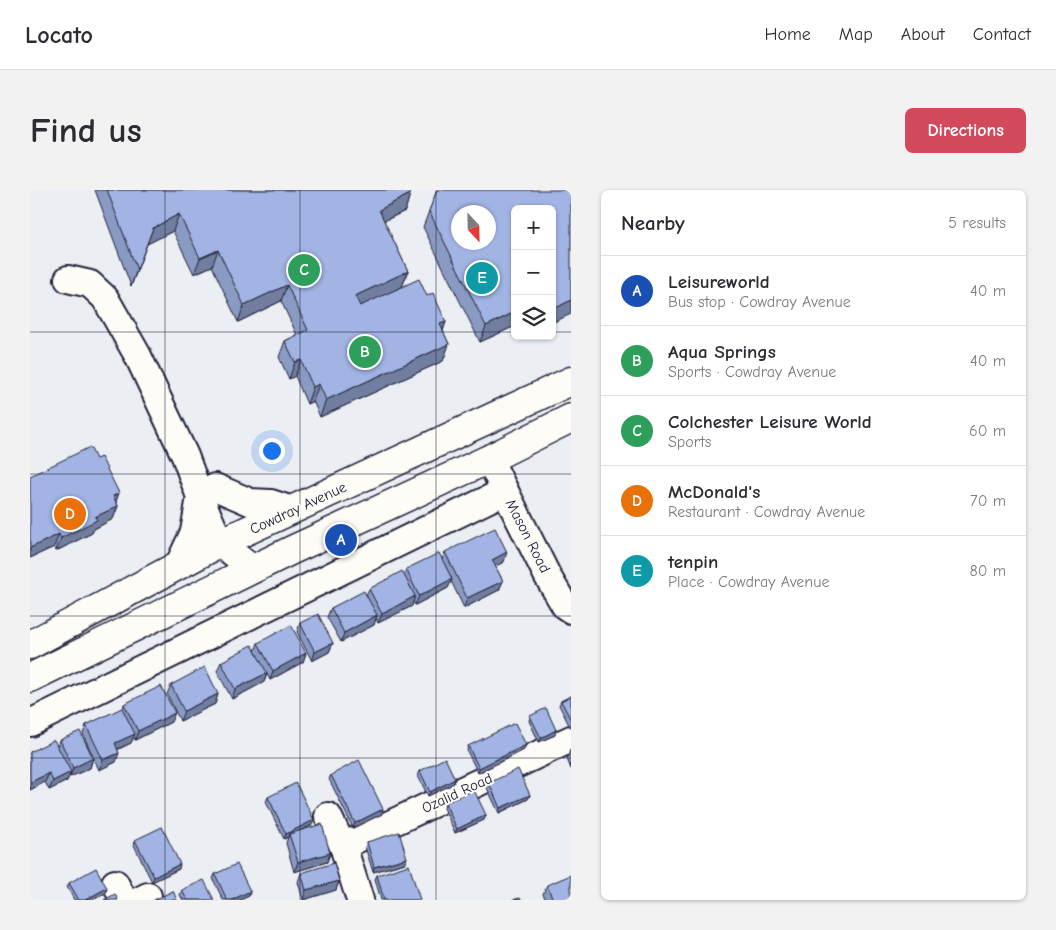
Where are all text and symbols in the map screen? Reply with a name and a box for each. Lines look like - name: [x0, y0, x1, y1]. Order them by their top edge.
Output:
- text: Locato: [25, 21, 93, 49]
- text: Home: [764, 24, 811, 45]
- text: Map: [839, 24, 873, 45]
- text: About: [901, 24, 945, 45]
- text: Contact: [973, 24, 1031, 45]
- button: Directions: [905, 108, 1026, 153]
- text: Find us: [30, 110, 142, 151]
- north arrow: [451, 205, 496, 250]
- map controls: [511, 205, 556, 340]
- button: +: [511, 205, 556, 250]
- text: Nearby: [621, 211, 685, 235]
- text: 5 results: [948, 214, 1006, 232]
- button: −: [511, 250, 556, 295]
- pin: C: [288, 251, 320, 289]
- pin: E: [466, 259, 498, 297]
- text: Leisureworld: [668, 271, 770, 293]
- text: A: [633, 282, 641, 300]
- text: 40 m: [970, 282, 1006, 300]
- text: Bus stop · Cowdray Avenue: [668, 293, 851, 311]
- button: layers: [511, 295, 556, 340]
- pin: B: [349, 333, 381, 371]
- text: Aqua Springs: [668, 341, 776, 363]
- text: B: [632, 352, 642, 370]
- text: 40 m: [970, 352, 1006, 370]
- text: Sports · Cowdray Avenue: [668, 363, 836, 381]
- text: Colchester Leisure World: [668, 411, 872, 433]
- text: C: [632, 422, 642, 440]
- text: 60 m: [969, 422, 1006, 440]
- text: Sports: [668, 433, 711, 451]
- your location: [259, 438, 285, 464]
- street label: Cowdray Avenue: [247, 478, 350, 538]
- text: McDonald's: [668, 481, 760, 503]
- text: D: [632, 492, 642, 510]
- text: 70 m: [970, 492, 1006, 510]
- pin: D: [54, 495, 86, 533]
- street label: Mason Road: [502, 496, 554, 576]
- text: Restaurant · Cowdray Avenue: [668, 503, 865, 521]
- pin: A: [325, 521, 357, 559]
- text: tenpin: [668, 551, 718, 573]
- text: E: [632, 562, 642, 580]
- text: 80 m: [969, 562, 1006, 580]
- text: Place · Cowdray Avenue: [668, 573, 829, 591]
- street label: Ozalid Road: [419, 769, 495, 817]

